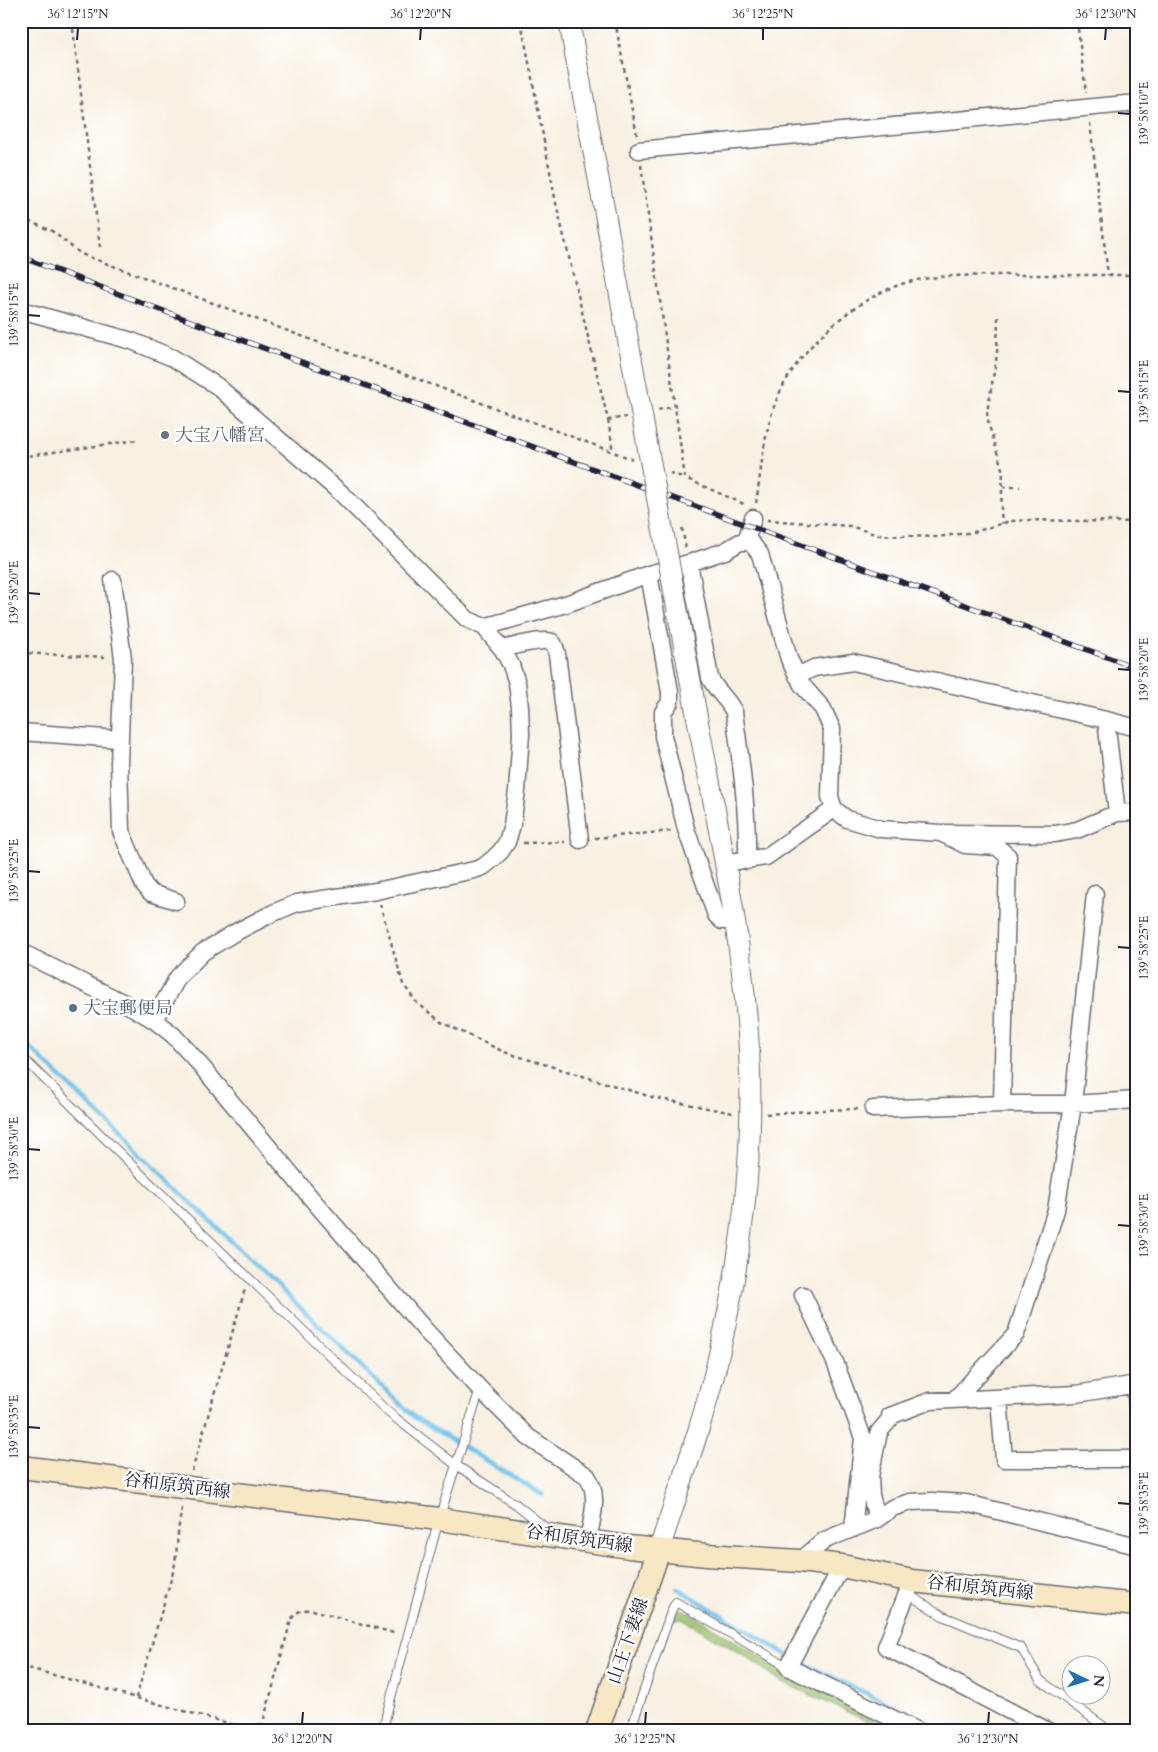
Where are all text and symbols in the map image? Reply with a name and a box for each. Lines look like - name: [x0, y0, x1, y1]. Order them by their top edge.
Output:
- text: 36°12'15"N: [48, 6, 109, 22]
- text: 36°12'20"N: [391, 6, 452, 22]
- text: 36°12'25"N: [733, 6, 794, 22]
- text: 36°12'30"N: [1076, 6, 1137, 22]
- text: 139°58'10"E: [1136, 82, 1152, 146]
- text: 139°58'15"E: [6, 283, 22, 347]
- text: 139°58'15"E: [1136, 360, 1152, 424]
- place label: 大宝八幡宮: [175, 423, 265, 448]
- marker: 大宝八幡宮: [159, 429, 171, 441]
- text: 139°58'20"E: [6, 561, 22, 625]
- text: 139°58'20"E: [1136, 638, 1152, 702]
- text: 139°58'25"E: [6, 839, 22, 903]
- text: 139°58'25"E: [1136, 916, 1152, 980]
- place label: 大宝郵便局: [83, 996, 173, 1021]
- marker: 大宝郵便局: [67, 1002, 79, 1014]
- text: 139°58'30"E: [6, 1117, 22, 1181]
- text: 139°58'30"E: [1136, 1194, 1152, 1258]
- text: 139°58'35"E: [6, 1395, 22, 1459]
- street label: 谷和原筑西線: [122, 1467, 232, 1505]
- text: 139°58'35"E: [1136, 1472, 1152, 1536]
- street label: 谷和原筑西線: [524, 1519, 634, 1559]
- street label: 谷和原筑西線: [925, 1570, 1035, 1606]
- street label: 山王下妻線: [602, 1594, 654, 1688]
- north arrow: [1060, 1654, 1110, 1704]
- text: N: [1089, 1674, 1108, 1688]
- text: 36°12'20"N: [272, 1731, 333, 1747]
- text: 36°12'25"N: [615, 1731, 676, 1747]
- text: 36°12'30"N: [958, 1731, 1019, 1747]

